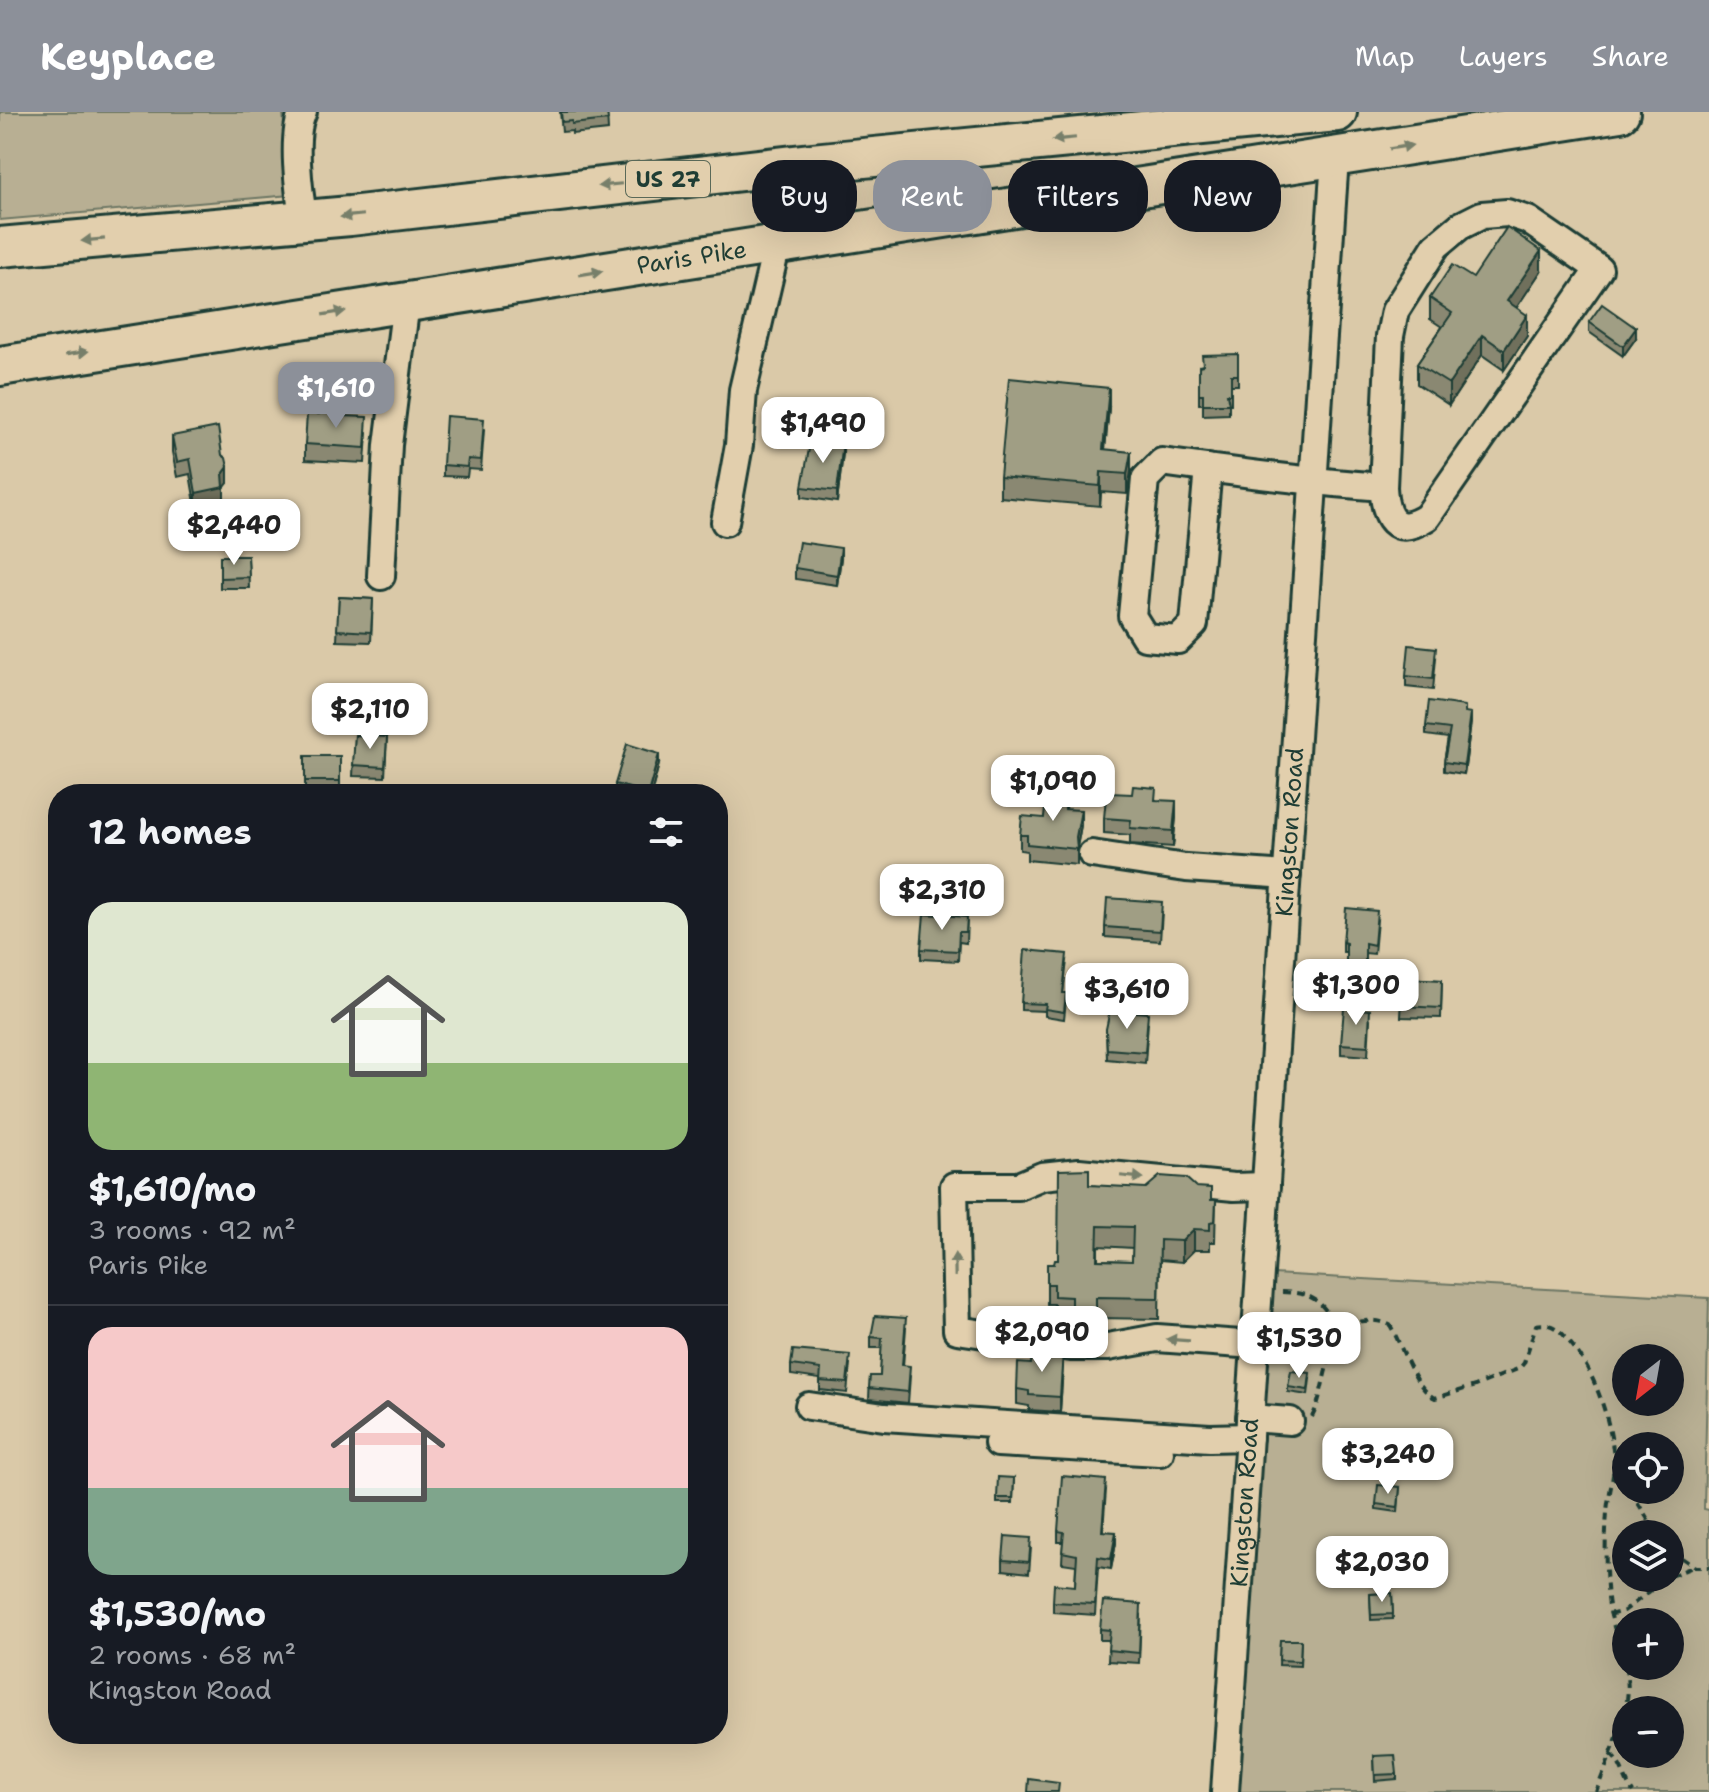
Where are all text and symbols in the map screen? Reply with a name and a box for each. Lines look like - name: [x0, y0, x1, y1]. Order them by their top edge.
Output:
- text: Keyplace: [40, 31, 216, 82]
- text: Map: [1355, 37, 1415, 75]
- text: Layers: [1459, 37, 1548, 75]
- text: Share: [1592, 37, 1669, 75]
- one-way arrow: [1051, 133, 1076, 146]
- one-way arrow: [1389, 140, 1414, 153]
- chip: Buy: [752, 160, 857, 232]
- chip: Rent: [873, 160, 992, 232]
- chip: Filters: [1008, 160, 1148, 232]
- chip: New: [1164, 160, 1281, 232]
- road number: US 27: [626, 161, 710, 197]
- one-way arrow: [598, 179, 623, 192]
- one-way arrow: [339, 209, 364, 222]
- street label: Paris Pike: [634, 233, 749, 282]
- one-way arrow: [80, 234, 105, 247]
- one-way arrow: [579, 266, 604, 279]
- one-way arrow: [322, 306, 347, 319]
- one-way arrow: [65, 347, 90, 359]
- pin: $1,610: [271, 362, 401, 430]
- text: $1,610: [296, 370, 376, 405]
- pin: $1,490: [758, 397, 888, 465]
- text: $1,490: [779, 405, 867, 440]
- pin: $2,440: [169, 499, 299, 567]
- text: $2,440: [186, 507, 282, 542]
- pin: $2,110: [305, 683, 435, 751]
- text: $2,110: [330, 691, 410, 726]
- street label: Kingston Road: [1268, 747, 1311, 918]
- pin: $1,090: [988, 755, 1118, 823]
- text: $1,090: [1009, 763, 1097, 798]
- text: 12 homes: [88, 809, 252, 855]
- icon: filters: [644, 810, 688, 854]
- pin: $2,310: [877, 864, 1007, 932]
- text: $2,310: [898, 872, 986, 907]
- icon: home: [316, 954, 460, 1098]
- pin: $1,300: [1291, 959, 1421, 1027]
- pin: $3,610: [1062, 963, 1192, 1031]
- text: $1,300: [1312, 967, 1400, 1002]
- text: $3,610: [1083, 971, 1171, 1006]
- text: $1,610/mo: [88, 1166, 257, 1212]
- one-way arrow: [1120, 1170, 1145, 1183]
- text: 3 rooms · 92 m²: [88, 1212, 296, 1247]
- text: Paris Pike: [88, 1247, 208, 1282]
- one-way arrow: [949, 1252, 962, 1277]
- pin: $2,090: [977, 1306, 1107, 1374]
- pin: $1,530: [1234, 1312, 1364, 1380]
- text: $2,090: [994, 1314, 1090, 1349]
- text: $1,530: [1256, 1320, 1342, 1355]
- one-way arrow: [1165, 1333, 1190, 1346]
- north arrow: [1612, 1344, 1684, 1416]
- map controls: [1612, 1344, 1684, 1768]
- icon: home: [316, 1379, 460, 1523]
- street label: Kingston Road: [1223, 1417, 1266, 1588]
- pin: $3,240: [1323, 1428, 1453, 1496]
- button: locate: [1612, 1432, 1684, 1504]
- text: $3,240: [1340, 1436, 1436, 1471]
- button: layers: [1612, 1520, 1684, 1592]
- pin: $2,030: [1317, 1536, 1447, 1604]
- text: $2,030: [1334, 1544, 1430, 1579]
- text: $1,530/mo: [88, 1591, 266, 1637]
- button: +: [1612, 1608, 1684, 1680]
- text: 2 rooms · 68 m²: [88, 1637, 296, 1672]
- text: Kingston Road: [88, 1672, 272, 1707]
- button: −: [1612, 1696, 1684, 1768]

